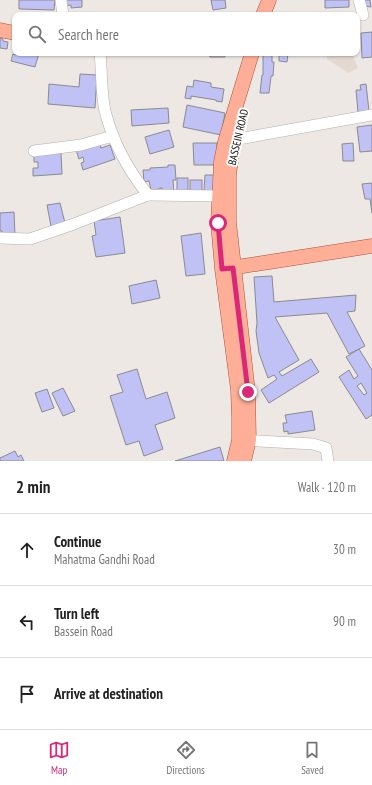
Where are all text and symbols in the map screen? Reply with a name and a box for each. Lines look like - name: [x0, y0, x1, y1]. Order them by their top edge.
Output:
- search box: [12, 12, 360, 56]
- icon: search: [26, 23, 48, 45]
- text: Search here: [58, 25, 119, 44]
- street label: BASSEIN ROAD: [225, 107, 251, 166]
- route start: [209, 214, 227, 232]
- route end: [239, 383, 257, 401]
- text: 2 min: [16, 476, 50, 498]
- text: Walk · 120 m: [298, 479, 356, 496]
- text: Continue: [54, 532, 101, 551]
- icon: ahead: [16, 539, 38, 561]
- text: 30 m: [333, 541, 356, 558]
- text: Mahatma Gandhi Road: [54, 551, 155, 568]
- text: Turn left: [54, 604, 99, 623]
- icon: left: [16, 611, 38, 633]
- text: 90 m: [333, 613, 356, 630]
- text: Bassein Road: [54, 623, 113, 640]
- icon: arrive: [16, 683, 38, 705]
- text: Arrive at destination: [54, 684, 163, 703]
- tab: Map: [48, 739, 70, 777]
- tab: Directions: [167, 739, 205, 777]
- tab: Saved: [301, 739, 324, 777]

